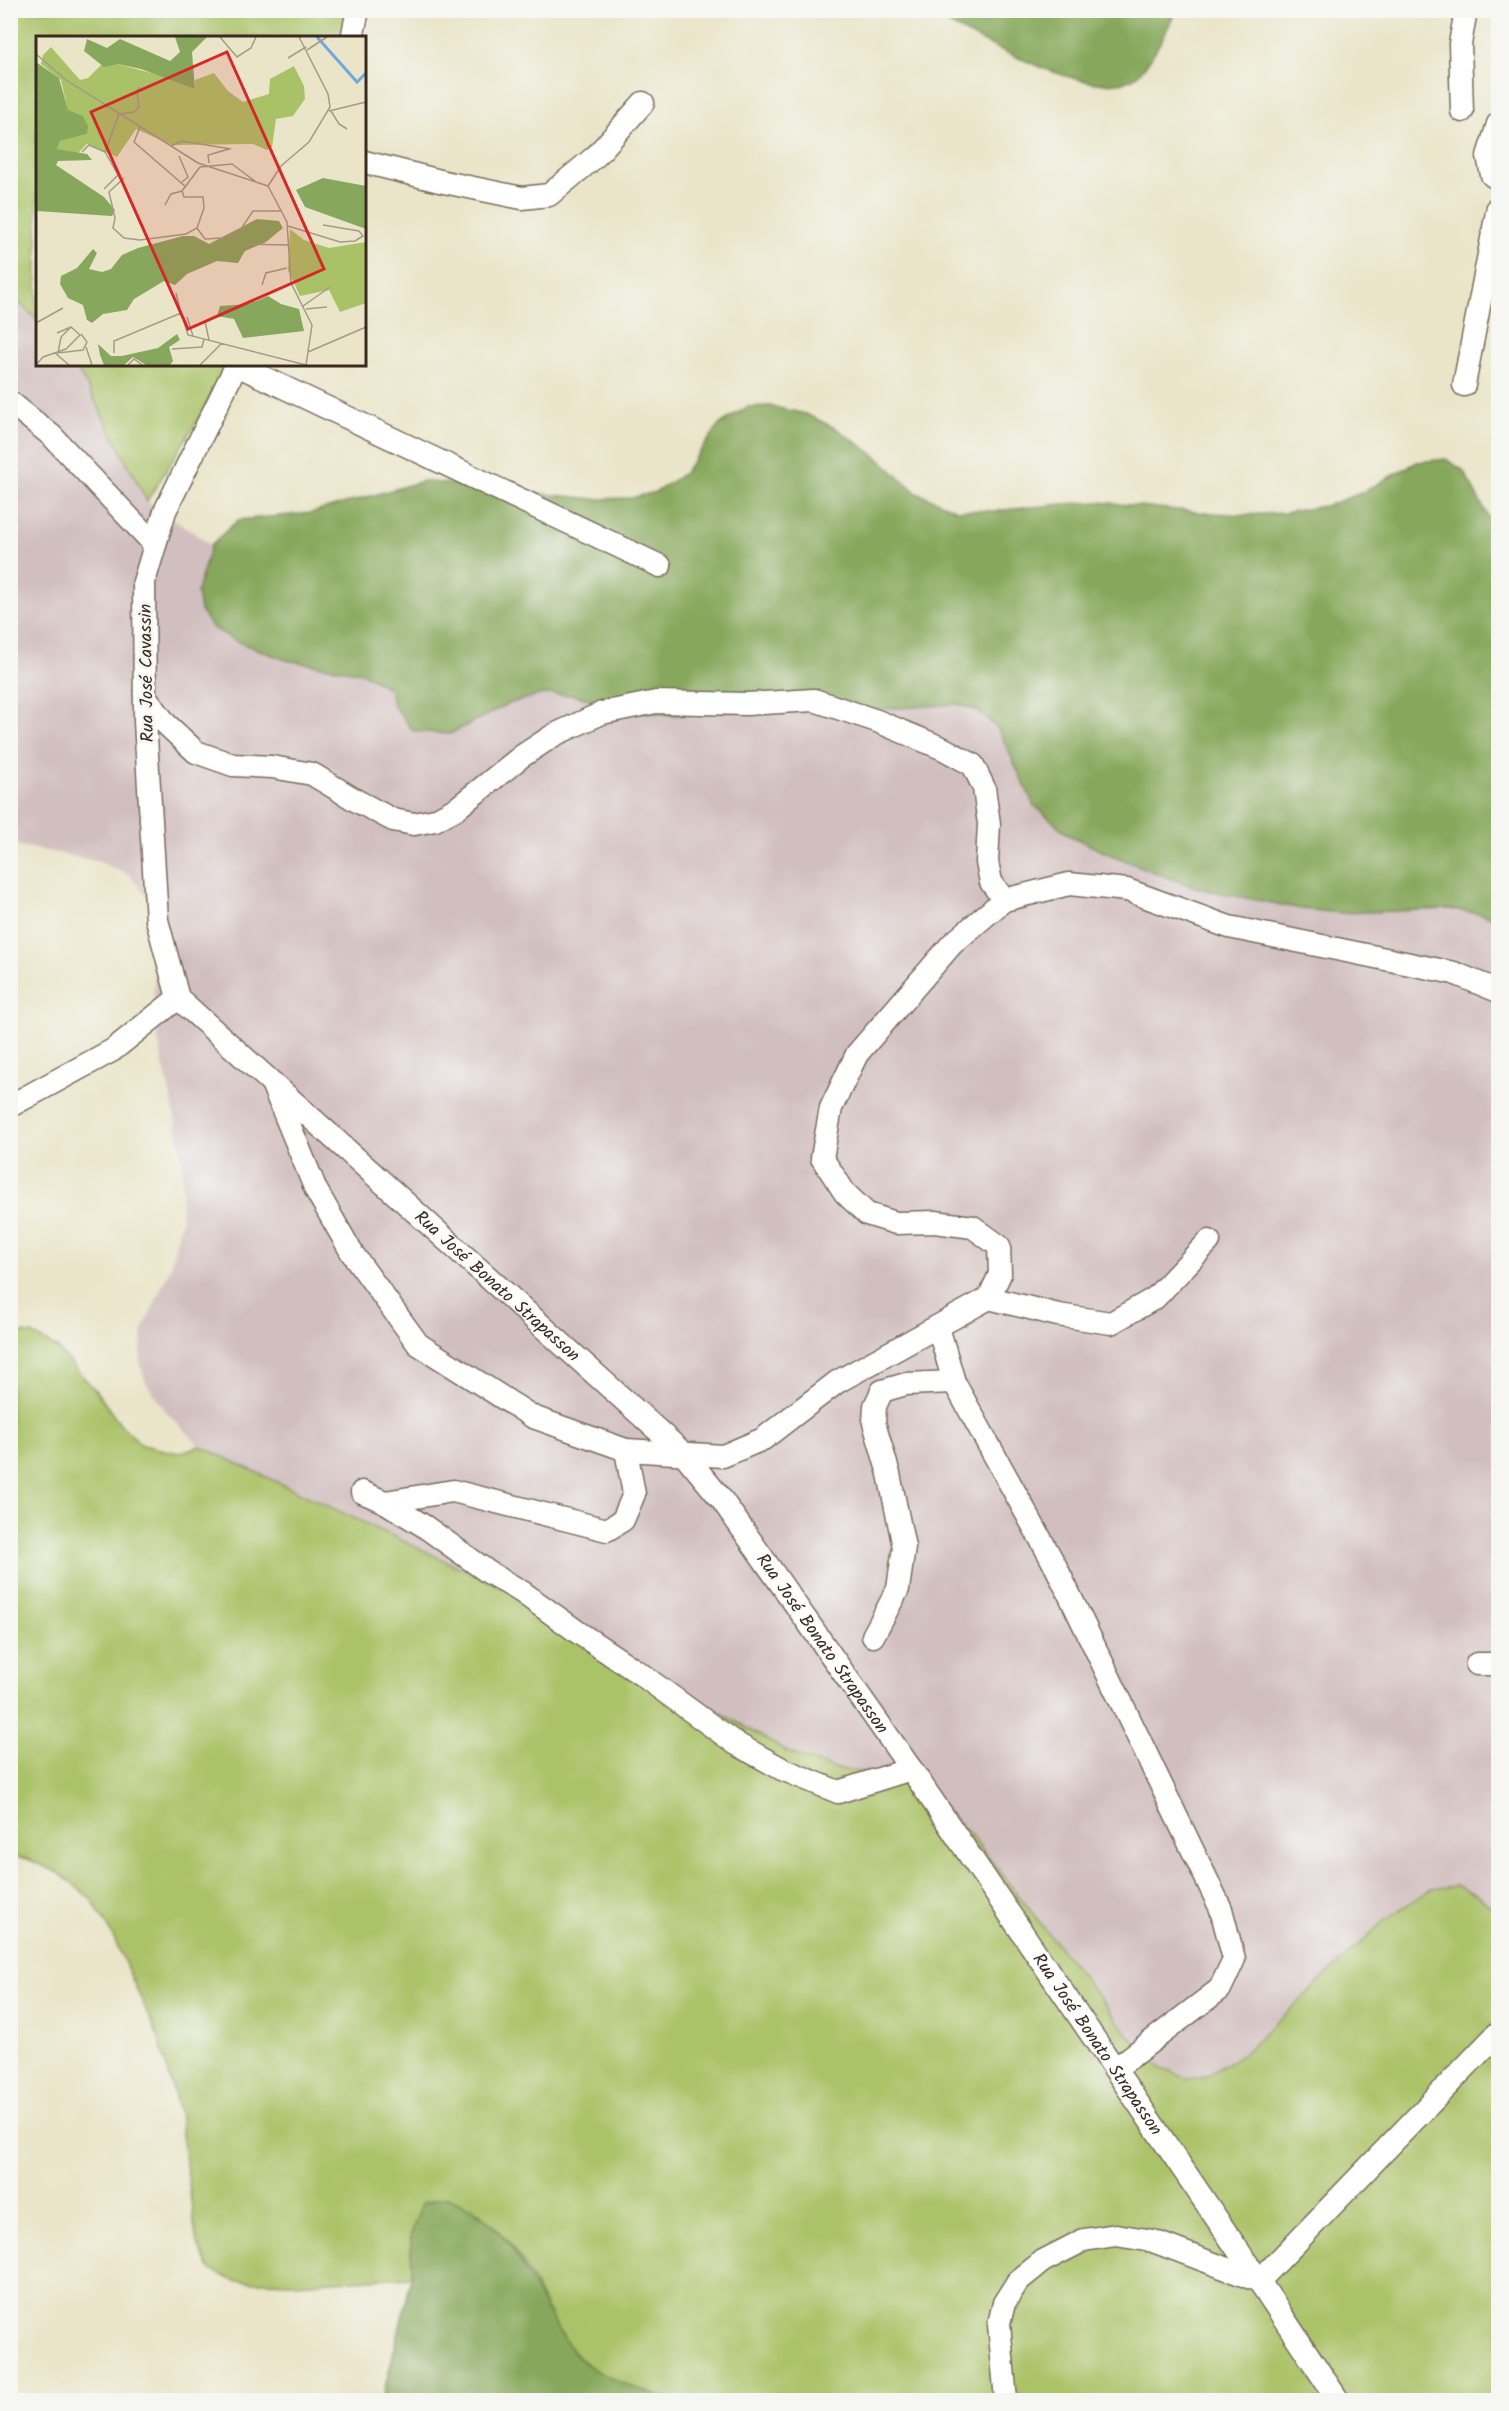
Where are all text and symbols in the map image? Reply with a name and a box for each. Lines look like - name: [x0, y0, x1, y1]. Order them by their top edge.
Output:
- inset map: [36, 36, 366, 366]
- street label: Rua José Cavassin: [132, 603, 163, 743]
- street label: Rua José Bonato Strapasson: [407, 1204, 586, 1370]
- street label: Rua José Bonato Strapasson: [748, 1548, 895, 1741]
- street label: Rua José Bonato Strapasson: [1024, 1948, 1169, 2142]

